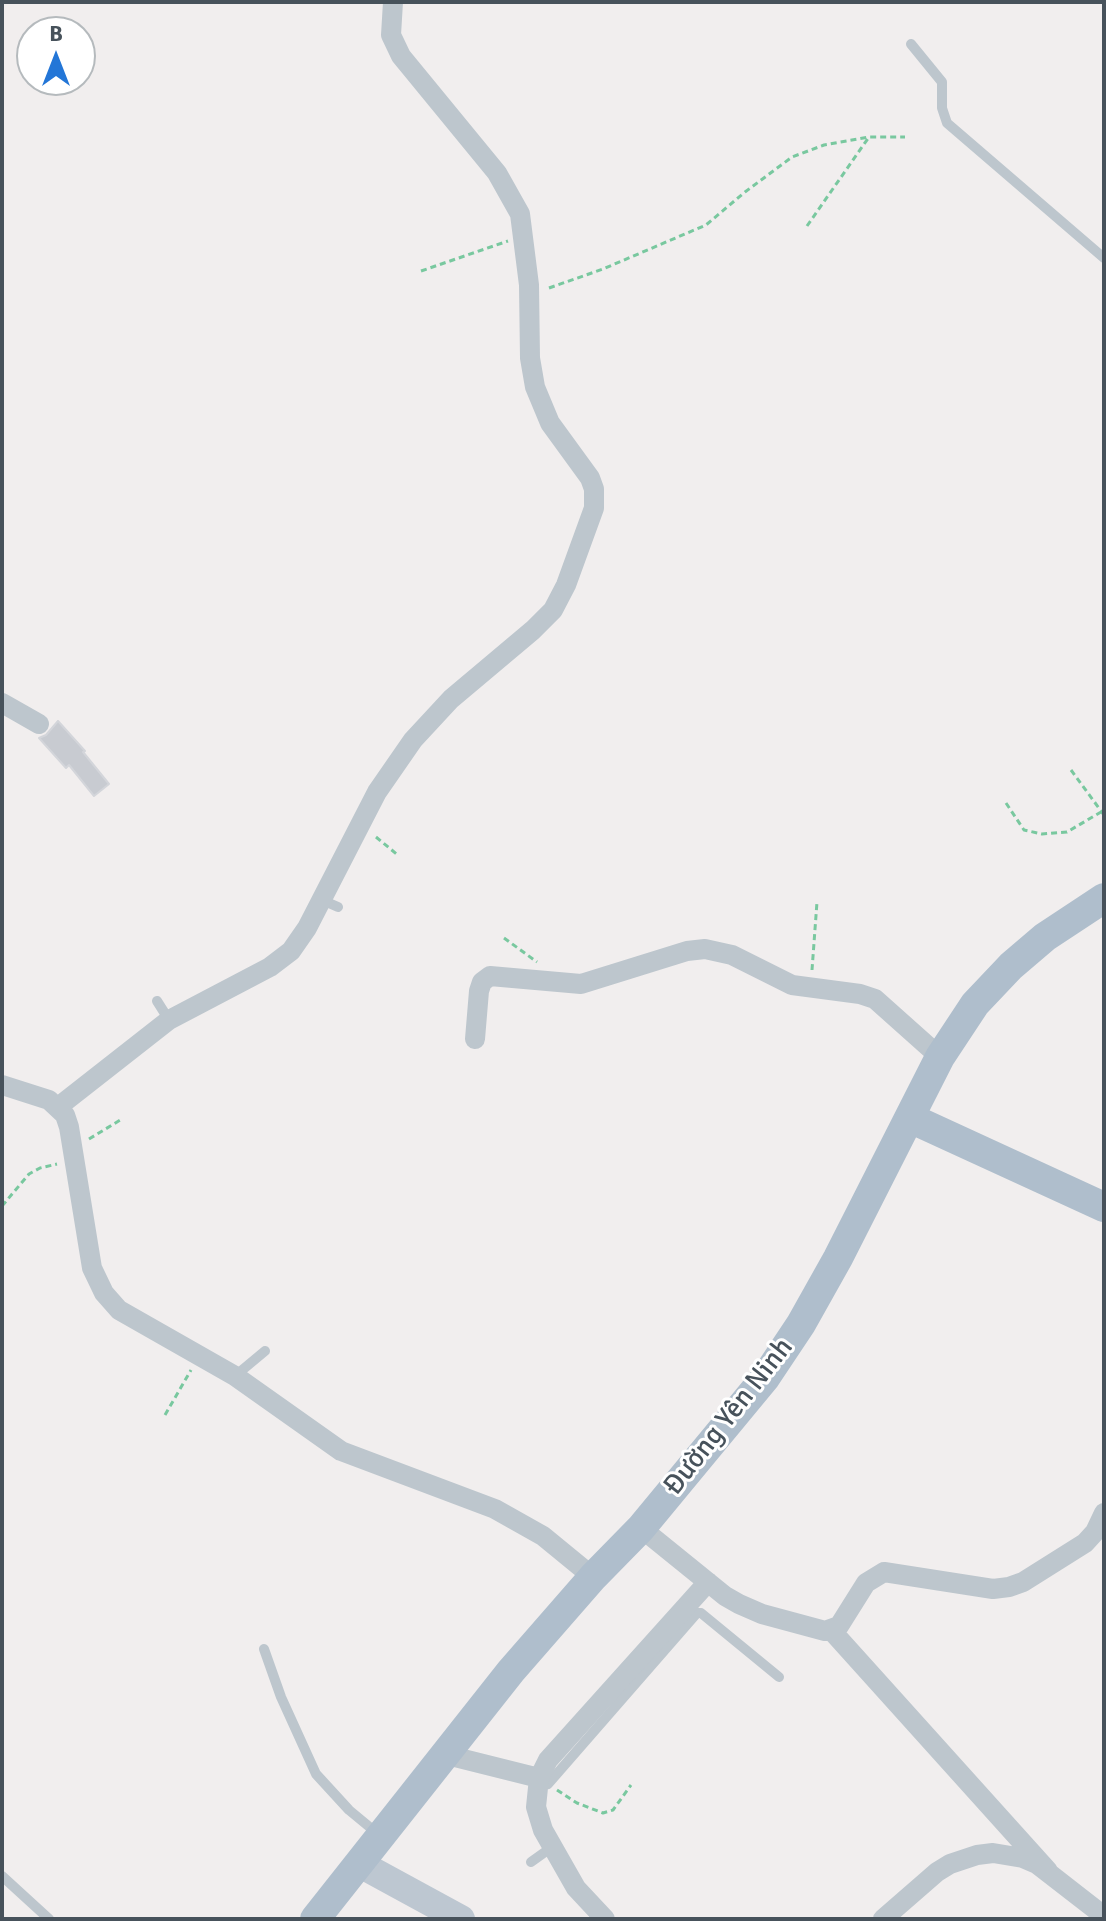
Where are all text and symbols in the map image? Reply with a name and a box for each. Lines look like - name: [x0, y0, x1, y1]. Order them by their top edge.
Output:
- north arrow: [16, 16, 96, 96]
- text: B: [49, 20, 63, 47]
- street label: Đường Yên Ninh: [657, 1332, 801, 1502]

